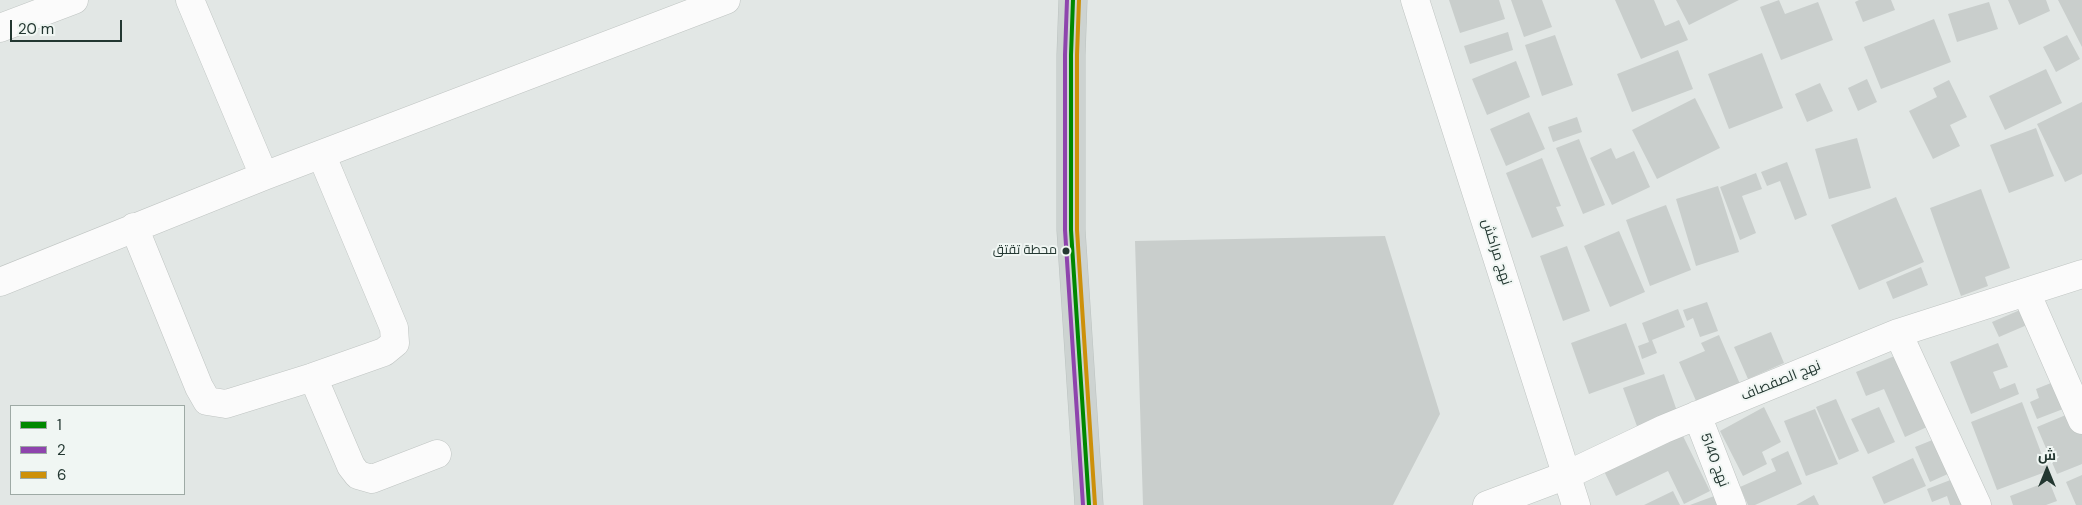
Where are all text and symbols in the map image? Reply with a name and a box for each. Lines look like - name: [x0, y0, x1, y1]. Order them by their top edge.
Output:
- scale bar: [12, 10, 125, 42]
- text: 20 m: [18, 19, 54, 39]
- street label: نهج مراكش: [1477, 217, 1515, 287]
- place label: محطة تقتق: [993, 243, 1057, 259]
- marker: محطة تقتق: [1061, 246, 1071, 256]
- street label: نهج الصفصاف: [1739, 357, 1823, 405]
- legend: [10, 405, 185, 495]
- text: 1: [57, 415, 62, 435]
- street label: نهج 5140: [1696, 431, 1732, 489]
- text: 2: [57, 440, 66, 460]
- north arrow: [2022, 445, 2072, 495]
- text: ش: [2038, 446, 2056, 464]
- text: 6: [57, 465, 66, 485]

